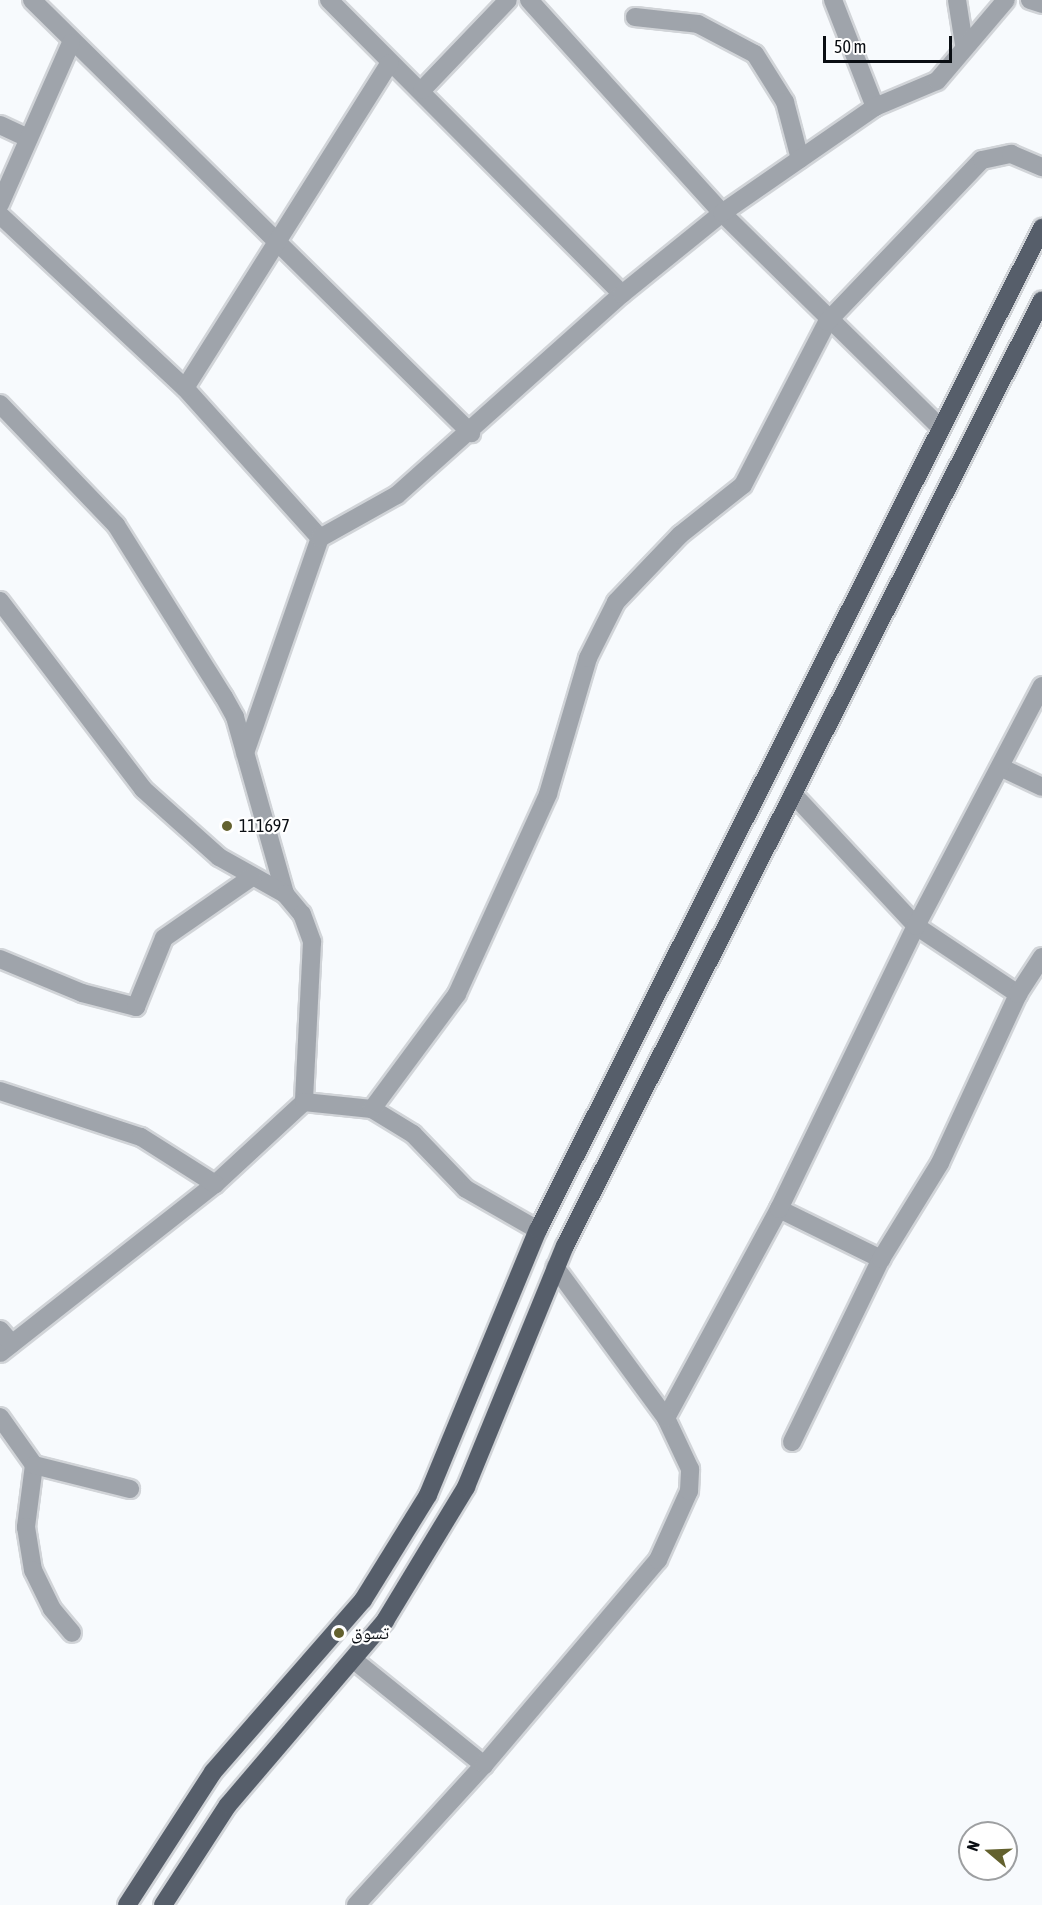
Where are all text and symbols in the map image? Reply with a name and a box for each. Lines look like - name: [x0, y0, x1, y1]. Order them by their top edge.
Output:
- scale bar: [826, 24, 955, 62]
- text: 50 m: [834, 36, 866, 57]
- place label: 111697: [239, 815, 290, 837]
- marker: 111697: [220, 819, 234, 833]
- place label: تسوق: [351, 1622, 389, 1644]
- marker: تسوق: [332, 1626, 346, 1640]
- north arrow: [958, 1821, 1018, 1881]
- text: N: [963, 1838, 983, 1853]

